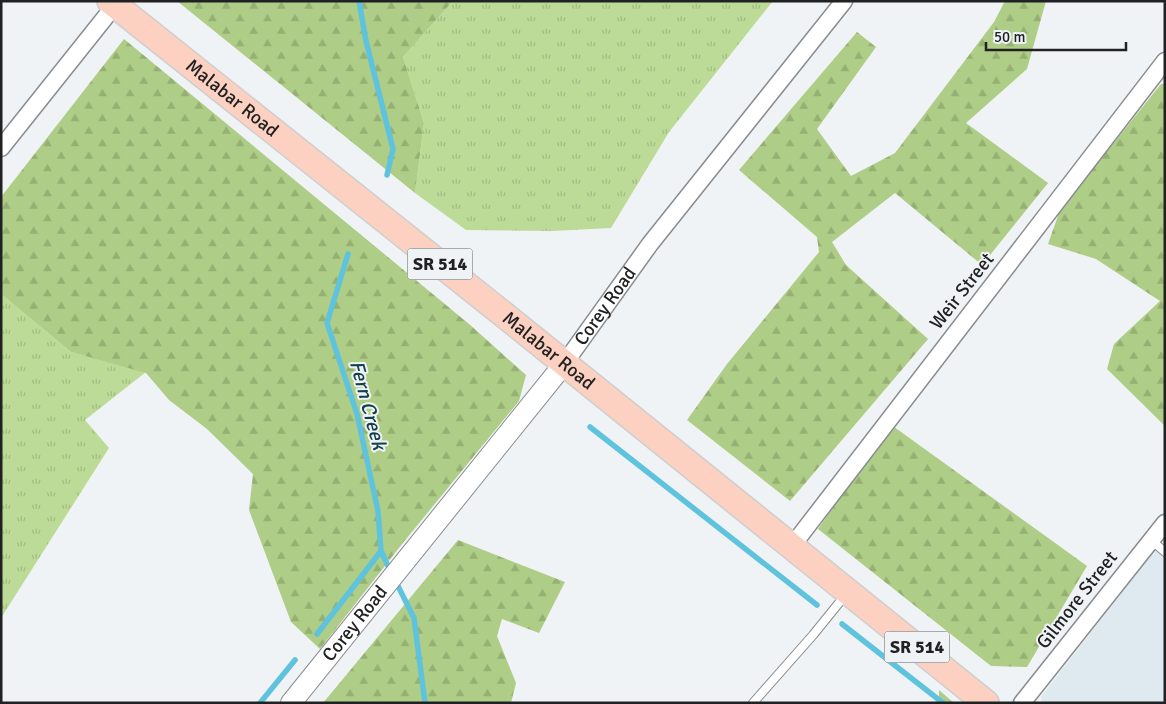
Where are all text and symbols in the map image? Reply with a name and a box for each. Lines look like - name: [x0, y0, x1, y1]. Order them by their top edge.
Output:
- scale bar: [986, 20, 1126, 52]
- text: 50 m: [994, 28, 1025, 46]
- street label: Malabar Road: [181, 54, 283, 142]
- road number: SR 514: [408, 248, 472, 280]
- street label: Weir Street: [925, 248, 1000, 334]
- street label: Corey Road: [569, 262, 642, 350]
- street label: Malabar Road: [498, 306, 600, 395]
- water label: Fern Creek: [344, 357, 392, 454]
- street label: Gilmore Street: [1031, 546, 1123, 654]
- street label: Corey Road: [317, 581, 393, 666]
- road number: SR 514: [884, 632, 950, 662]

